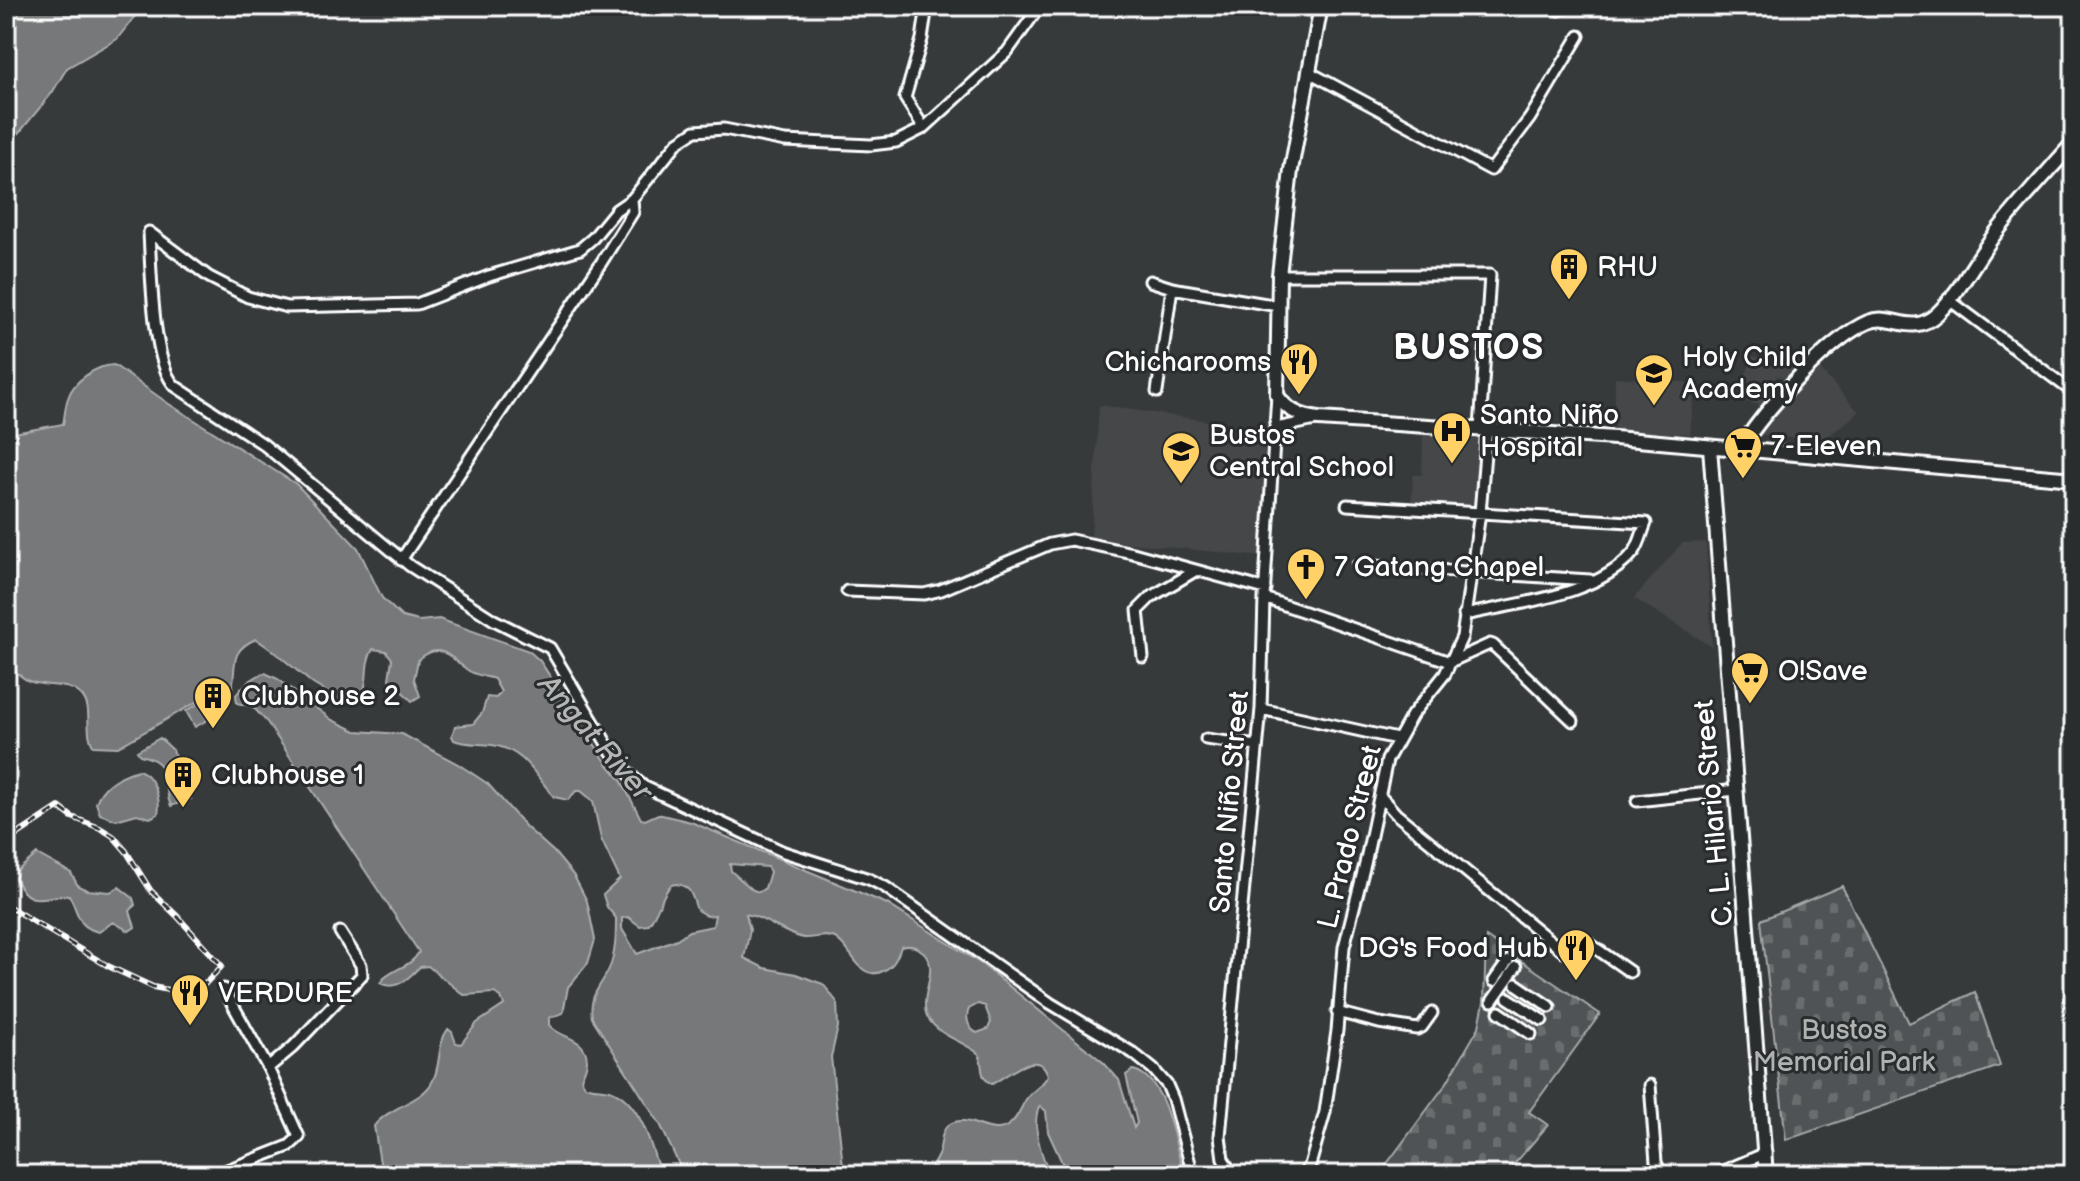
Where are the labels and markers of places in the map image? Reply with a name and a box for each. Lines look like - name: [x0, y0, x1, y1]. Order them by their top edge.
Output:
- building icon: RHU: [1548, 246, 1590, 301]
- place label: RHU: [1597, 251, 1658, 284]
- restaurant icon: Chicharooms: [1278, 341, 1320, 396]
- place label: Holy Child Academy: [1682, 341, 1807, 406]
- place label: Chicharooms: [1104, 346, 1271, 379]
- school or university icon: Holy Child Academy: [1633, 352, 1675, 407]
- place label: Santo Niño Hospital: [1480, 399, 1619, 464]
- hospital icon: Santo Niño Hospital: [1431, 410, 1473, 465]
- place label: Bustos Central School: [1209, 419, 1394, 484]
- supermarket icon: 7-Eleven: [1722, 425, 1764, 480]
- school or university icon: Bustos Central School: [1160, 430, 1202, 485]
- place label: 7-Eleven: [1771, 430, 1882, 463]
- church icon: 7 Gatang Chapel: [1285, 546, 1327, 601]
- place label: 7 Gatang Chapel: [1334, 551, 1544, 584]
- supermarket icon: O!Save: [1729, 650, 1771, 705]
- place label: O!Save: [1778, 655, 1868, 688]
- building icon: Clubhouse 2: [192, 675, 234, 730]
- place label: Clubhouse 2: [241, 680, 400, 713]
- building icon: Clubhouse 1: [162, 754, 204, 809]
- place label: Clubhouse 1: [211, 759, 364, 792]
- restaurant icon: DG's Food Hub: [1555, 927, 1597, 982]
- place label: DG's Food Hub: [1358, 932, 1548, 965]
- restaurant icon: VERDURE: [169, 972, 211, 1027]
- place label: VERDURE: [218, 977, 353, 1010]

